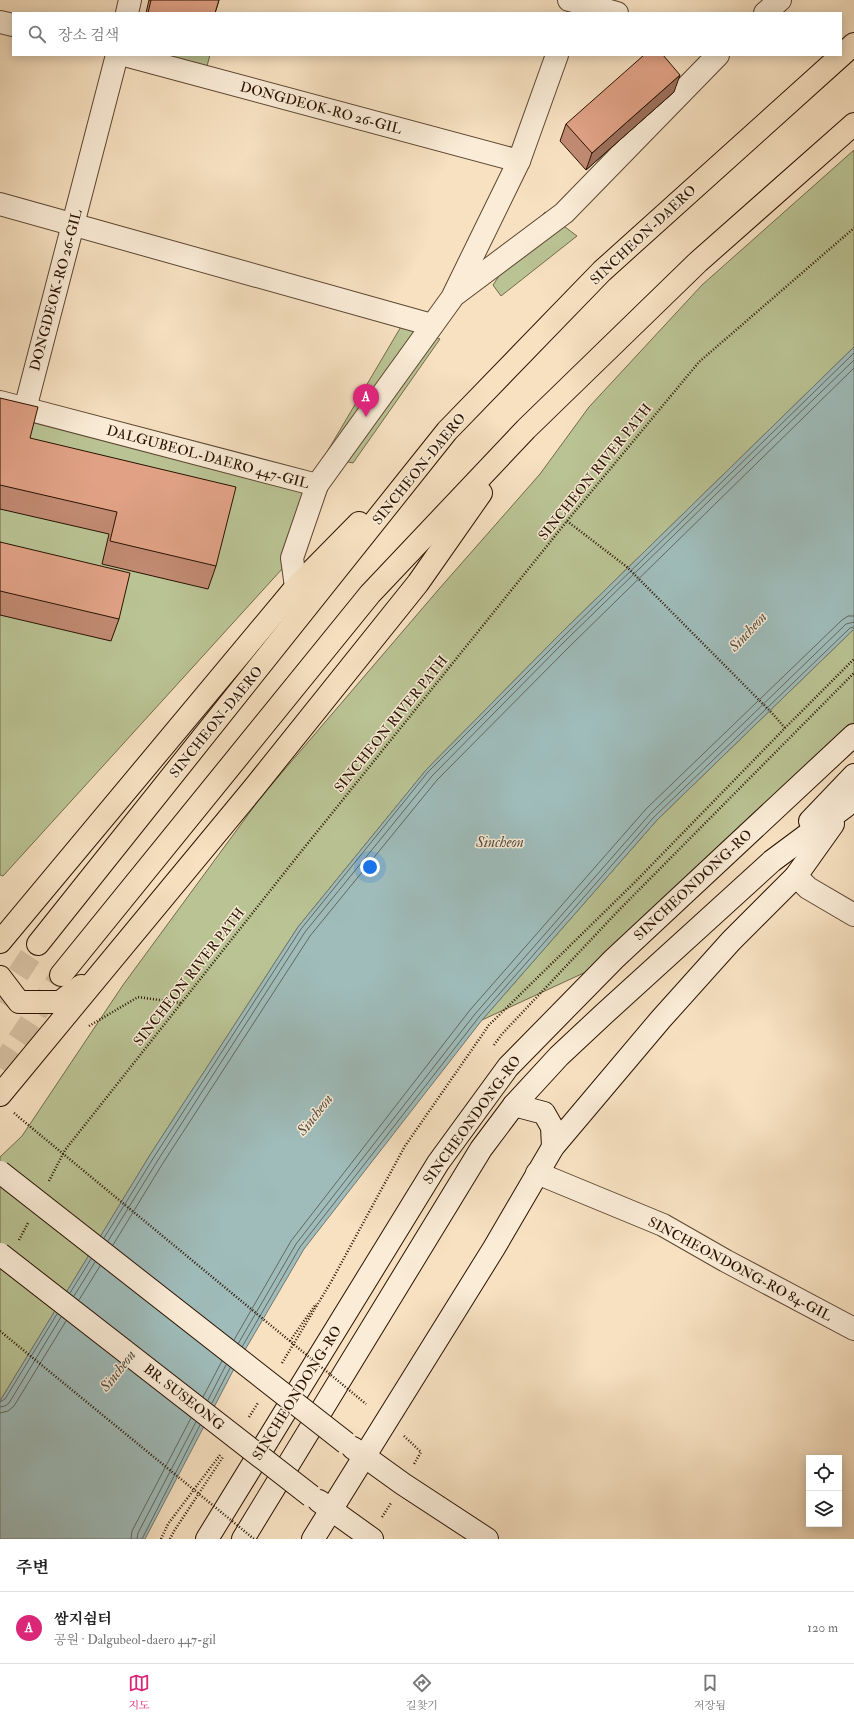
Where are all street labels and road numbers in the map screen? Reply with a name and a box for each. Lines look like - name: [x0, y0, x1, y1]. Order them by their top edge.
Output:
- street label: DONGDEOK-RO 26-GIL: [238, 78, 404, 138]
- street label: SINCHEON-DAERO: [587, 182, 699, 288]
- street label: DONGDEOK-RO 26-GIL: [26, 207, 86, 373]
- street label: SINCHEON RIVER PATH: [535, 400, 655, 544]
- street label: SINCHEON-DAERO: [369, 410, 469, 528]
- street label: DALGUBEOL-DAERO 447-GIL: [105, 422, 311, 492]
- street label: SINCHEON RIVER PATH: [331, 652, 451, 796]
- street label: SINCHEON-DAERO: [166, 663, 266, 781]
- street label: SINCHEONDONG-RO: [630, 826, 756, 944]
- street label: SINCHEON RIVER PATH: [130, 904, 248, 1050]
- street label: SINCHEONDONG-RO: [420, 1052, 524, 1188]
- street label: SINCHEONDONG-RO 84-GIL: [645, 1213, 835, 1325]
- street label: SINCHEONDONG-RO: [249, 1323, 345, 1463]
- street label: BR. SUSEONG: [140, 1360, 228, 1434]

